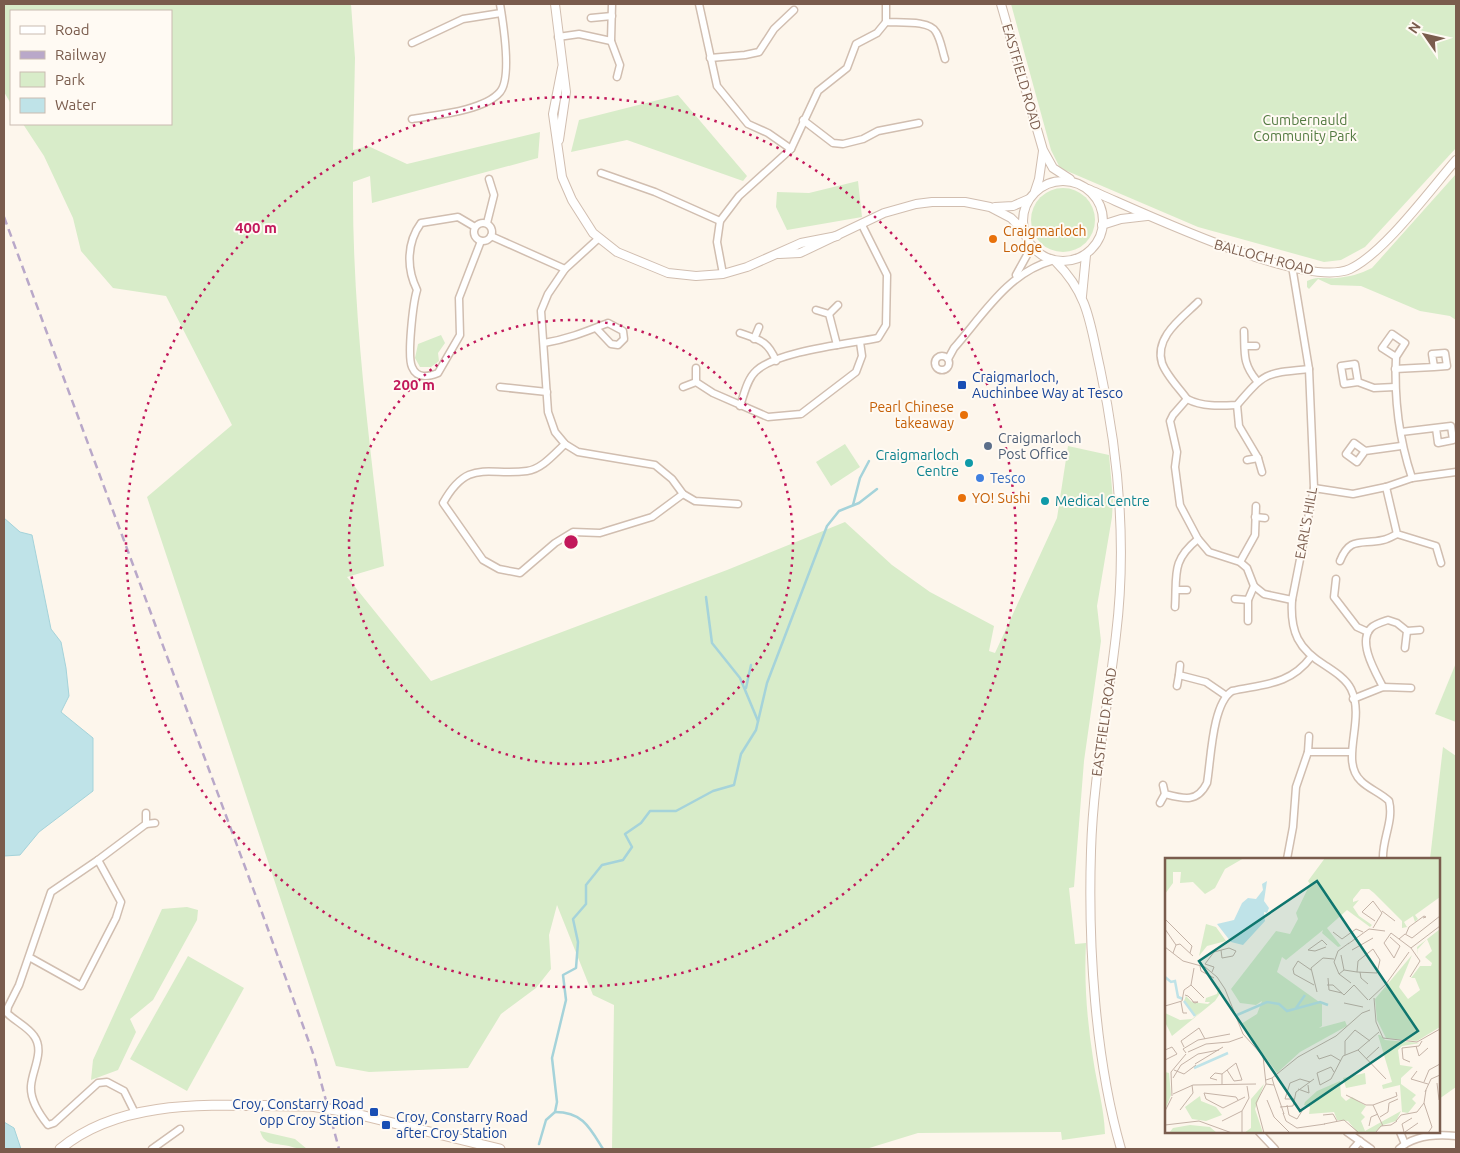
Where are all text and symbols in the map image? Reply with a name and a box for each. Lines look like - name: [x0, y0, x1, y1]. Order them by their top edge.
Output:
- legend: [10, 10, 172, 125]
- north arrow: [1400, 10, 1450, 60]
- text: N: [1405, 19, 1424, 37]
- text: Road: [55, 21, 90, 38]
- street label: EASTFIELD ROAD: [999, 22, 1045, 132]
- text: Railway: [55, 46, 106, 63]
- text: Park: [55, 71, 85, 88]
- text: Water: [55, 96, 96, 113]
- park label: Cumbernauld Community Park: [1253, 112, 1357, 144]
- text: 400 m: [235, 219, 277, 236]
- place label: Craigmarloch Lodge: [1003, 223, 1086, 255]
- marker: Craigmarloch Lodge: [987, 233, 999, 245]
- street label: BALLOCH ROAD: [1212, 236, 1316, 278]
- place label: Craigmarloch, Auchinbee Way at Tesco: [972, 369, 1123, 401]
- text: 200 m: [393, 376, 435, 393]
- marker: Craigmarloch, Auchinbee Way at Tesco: [956, 379, 968, 391]
- place label: Pearl Chinese takeaway: [869, 399, 954, 431]
- marker: Pearl Chinese takeaway: [958, 409, 970, 421]
- place label: Craigmarloch Post Office: [998, 430, 1081, 462]
- marker: Craigmarloch Post Office: [982, 440, 994, 452]
- place label: Craigmarloch Centre: [876, 447, 959, 479]
- marker: Craigmarloch Centre: [963, 457, 975, 469]
- place label: Tesco: [990, 470, 1026, 486]
- marker: Tesco: [974, 472, 986, 484]
- street label: EARL'S HILL: [1292, 486, 1320, 560]
- place label: YO! Sushi: [972, 490, 1030, 506]
- marker: YO! Sushi: [956, 492, 968, 504]
- place label: Medical Centre: [1055, 493, 1150, 509]
- marker: Medical Centre: [1039, 495, 1051, 507]
- centre of rings: [562, 533, 580, 551]
- street label: EASTFIELD ROAD: [1088, 666, 1120, 778]
- inset map: [1165, 858, 1440, 1133]
- place label: Croy, Constarry Road opp Croy Station: [232, 1096, 364, 1128]
- marker: Croy, Constarry Road opp Croy Station: [368, 1106, 380, 1118]
- place label: Croy, Constarry Road after Croy Station: [396, 1109, 528, 1141]
- marker: Croy, Constarry Road after Croy Station: [380, 1119, 392, 1131]

